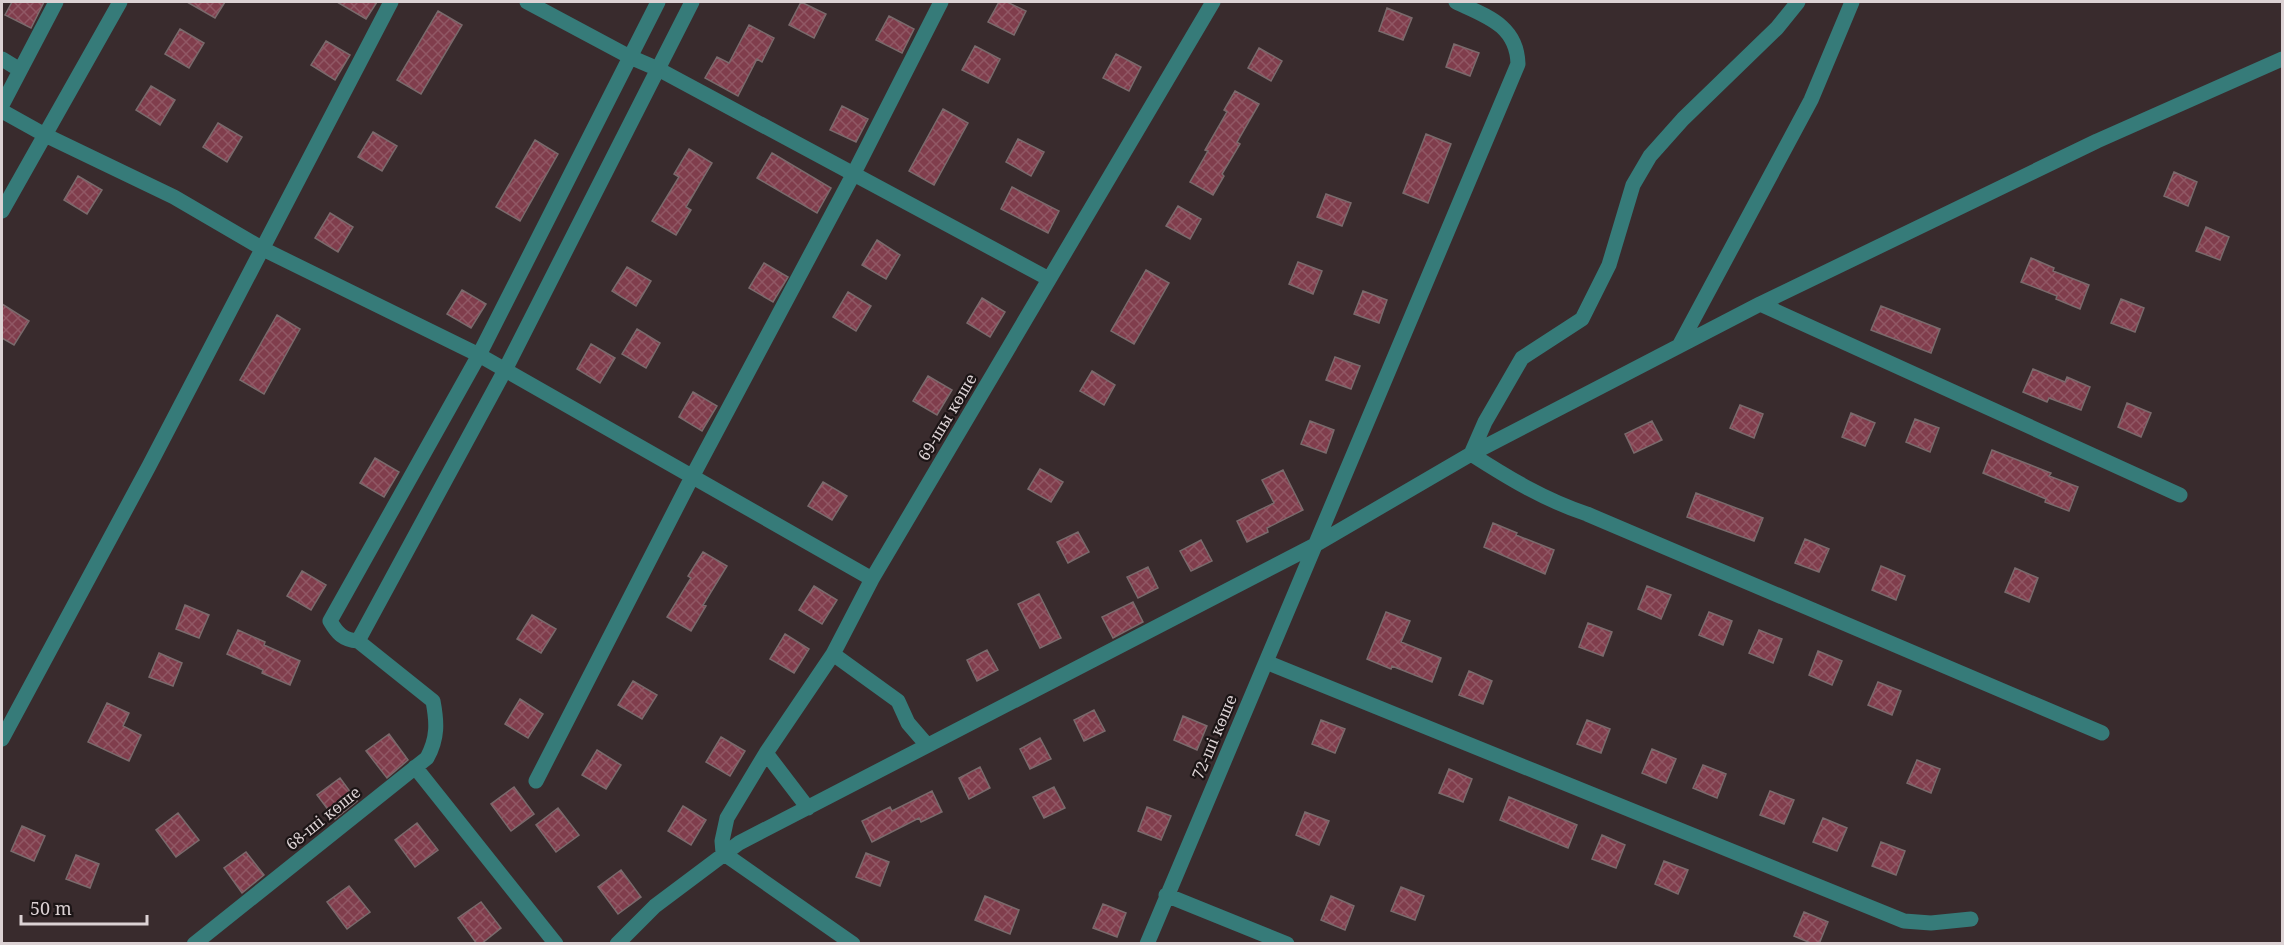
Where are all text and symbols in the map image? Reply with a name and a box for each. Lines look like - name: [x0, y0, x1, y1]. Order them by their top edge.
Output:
- street label: 69-шы көше: [912, 370, 982, 464]
- street label: 72-ші көше: [1186, 691, 1242, 783]
- street label: 68-ші көше: [281, 781, 365, 855]
- scale bar: [21, 888, 147, 926]
- text: 50 m: [30, 896, 72, 920]

